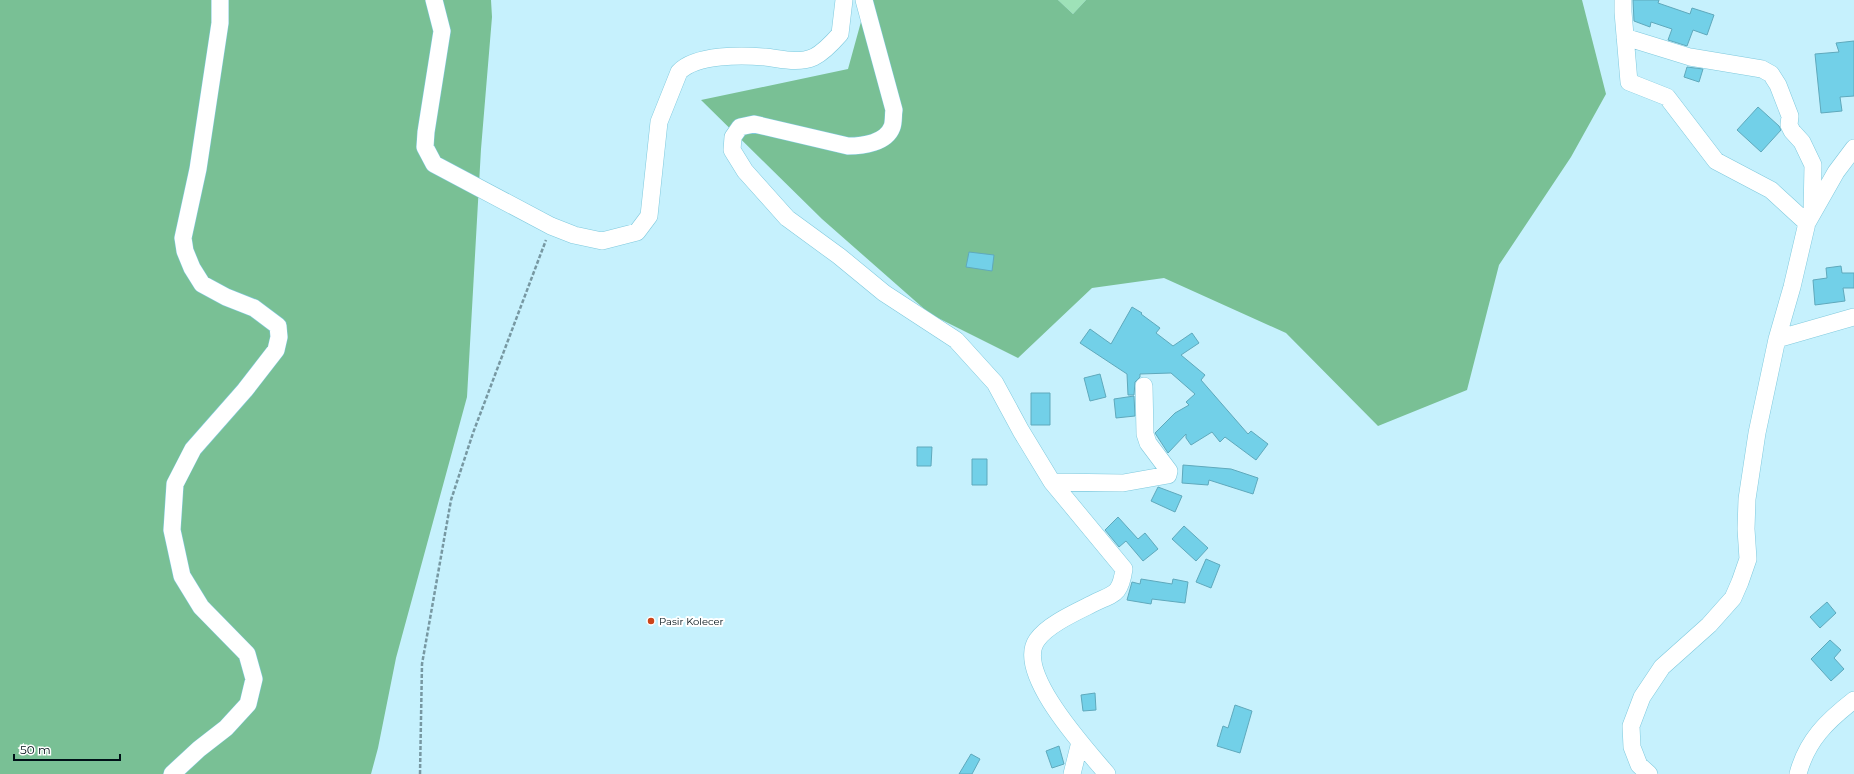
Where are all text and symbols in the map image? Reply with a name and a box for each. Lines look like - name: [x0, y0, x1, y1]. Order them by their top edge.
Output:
- place label: Pasir Kolecer: [659, 615, 724, 628]
- marker: Pasir Kolecer: [646, 616, 656, 626]
- scale bar: [14, 736, 120, 762]
- text: 50 m: [20, 742, 51, 757]

